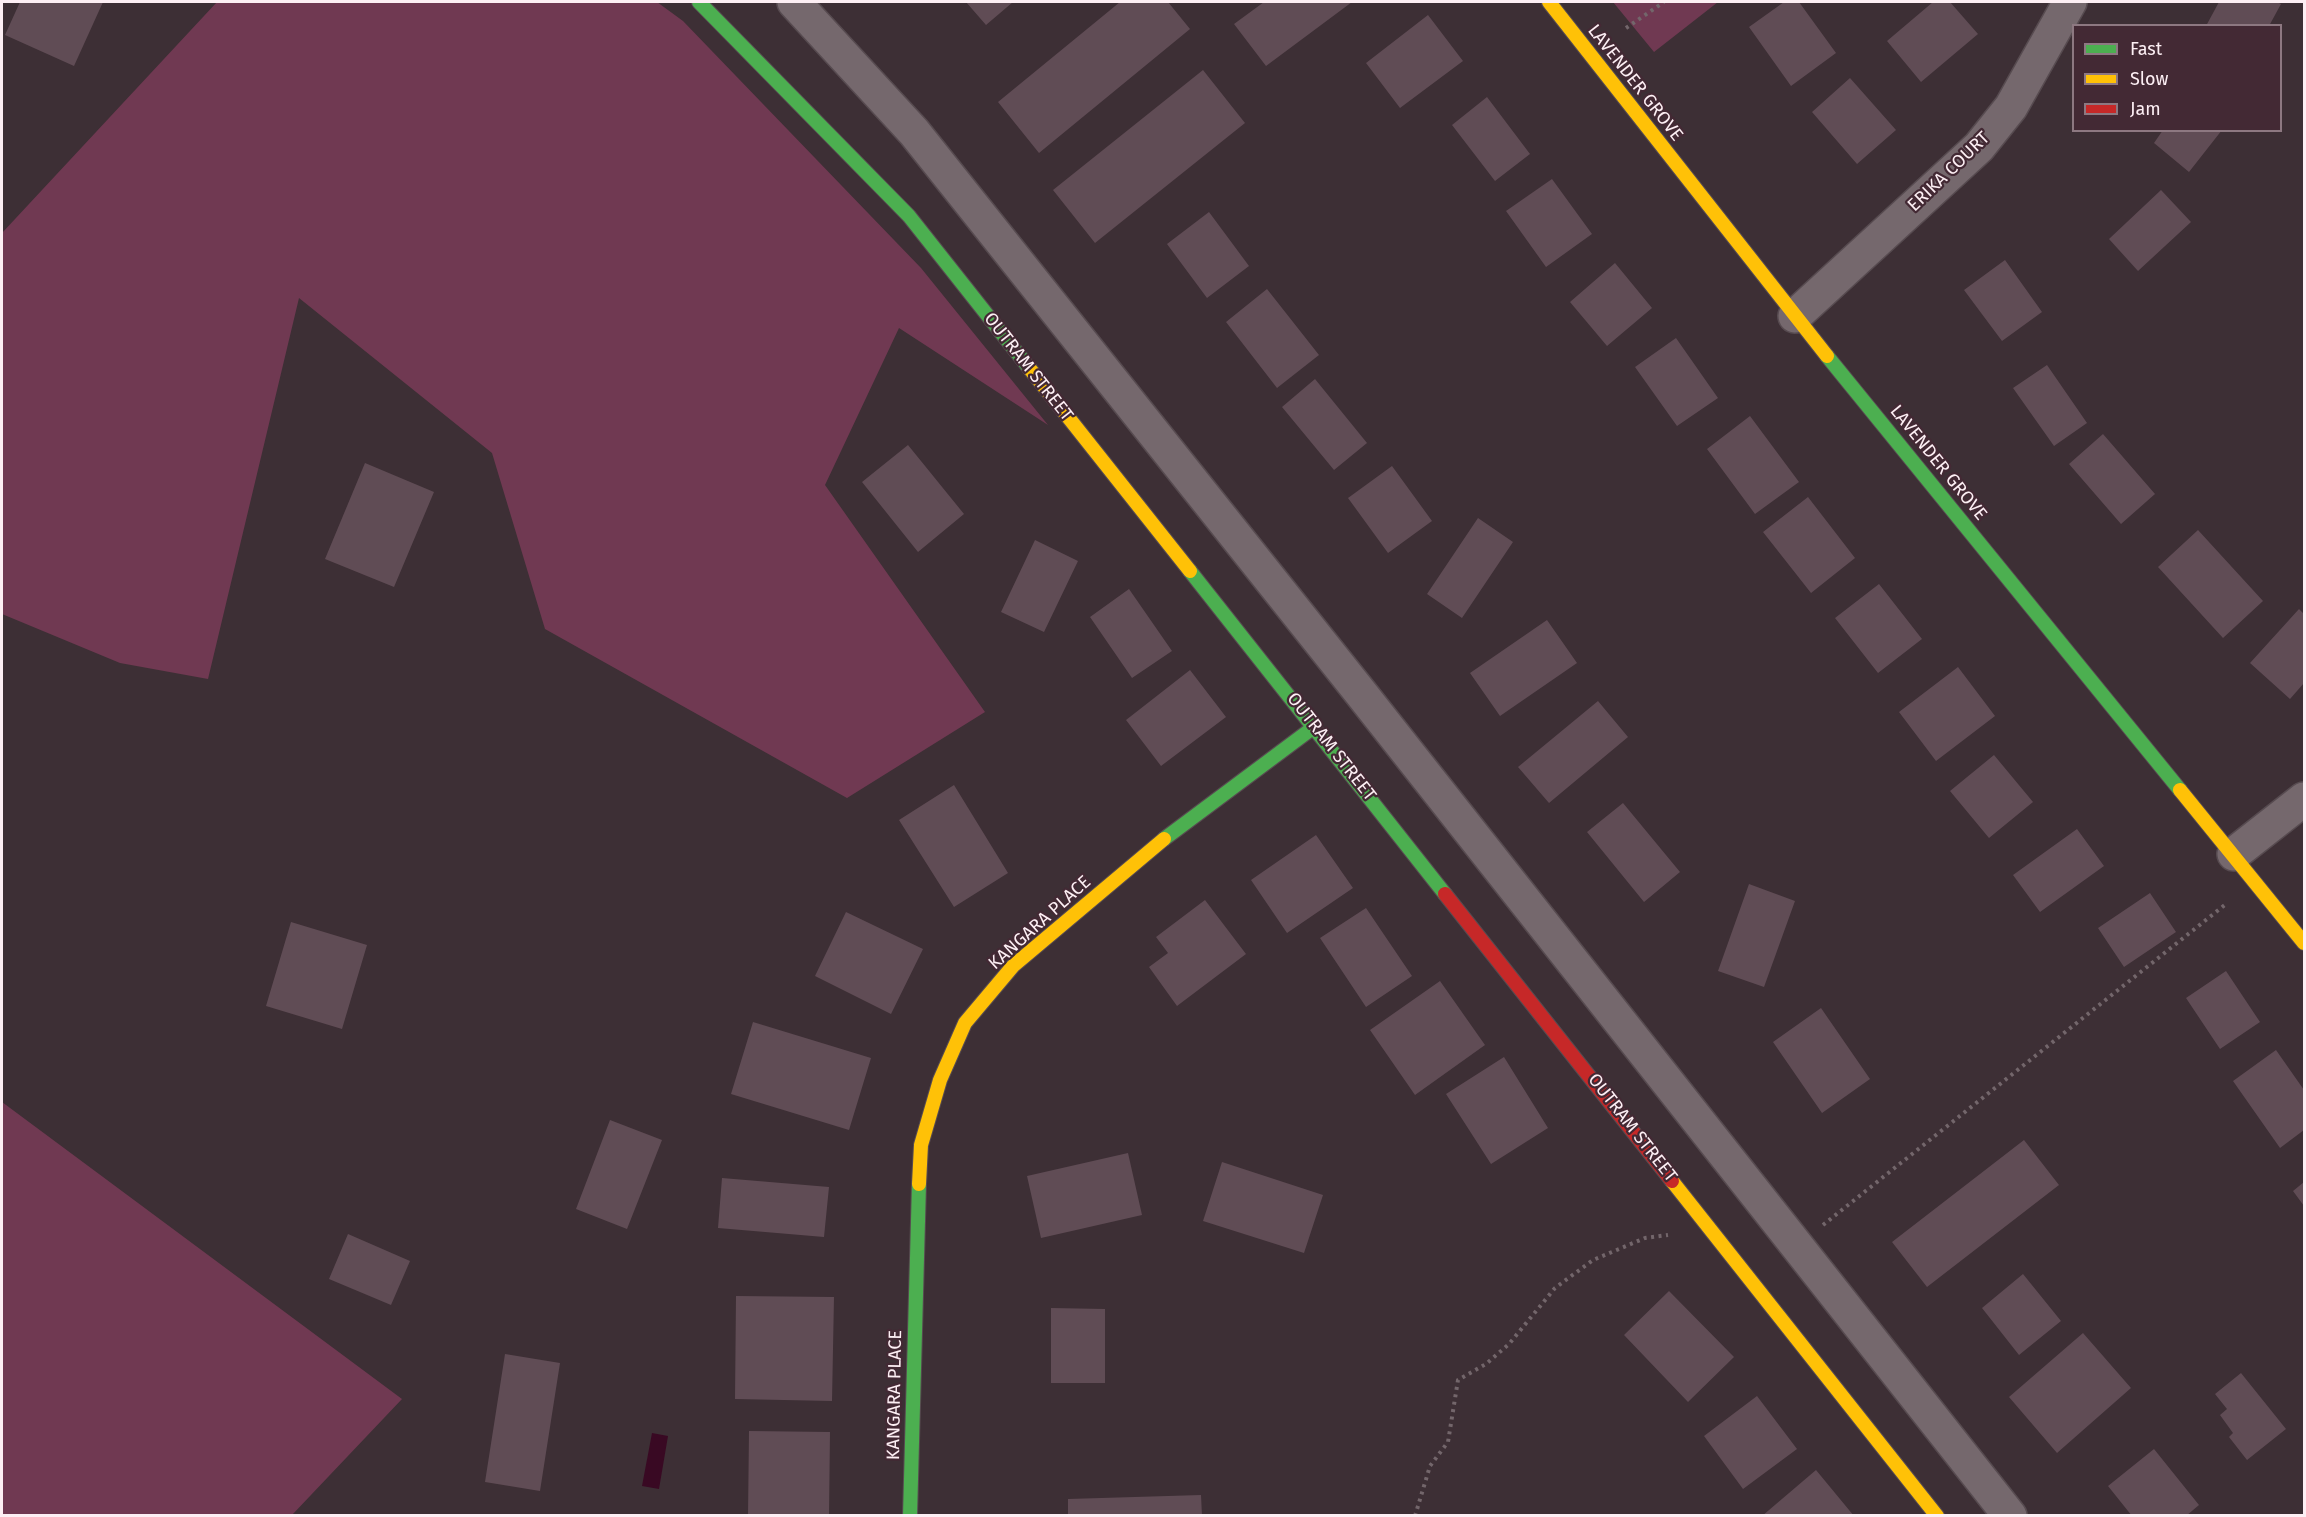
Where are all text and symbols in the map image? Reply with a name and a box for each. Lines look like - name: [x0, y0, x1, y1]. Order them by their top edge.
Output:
- street label: LAVENDER GROVE: [1583, 20, 1687, 146]
- legend: [2072, 24, 2282, 132]
- text: Fast: [2130, 38, 2162, 60]
- text: Slow: [2130, 68, 2168, 90]
- text: Jam: [2130, 98, 2161, 120]
- street label: ERIKA COURT: [1904, 128, 1994, 216]
- street label: OUTRAM STREET: [979, 308, 1077, 426]
- street label: LAVENDER GROVE: [1885, 401, 1991, 525]
- street label: OUTRAM STREET: [1282, 688, 1380, 806]
- street label: KANGARA PLACE: [984, 871, 1096, 975]
- street label: OUTRAM STREET: [1583, 1069, 1681, 1187]
- street label: KANGARA PLACE: [883, 1330, 907, 1460]

